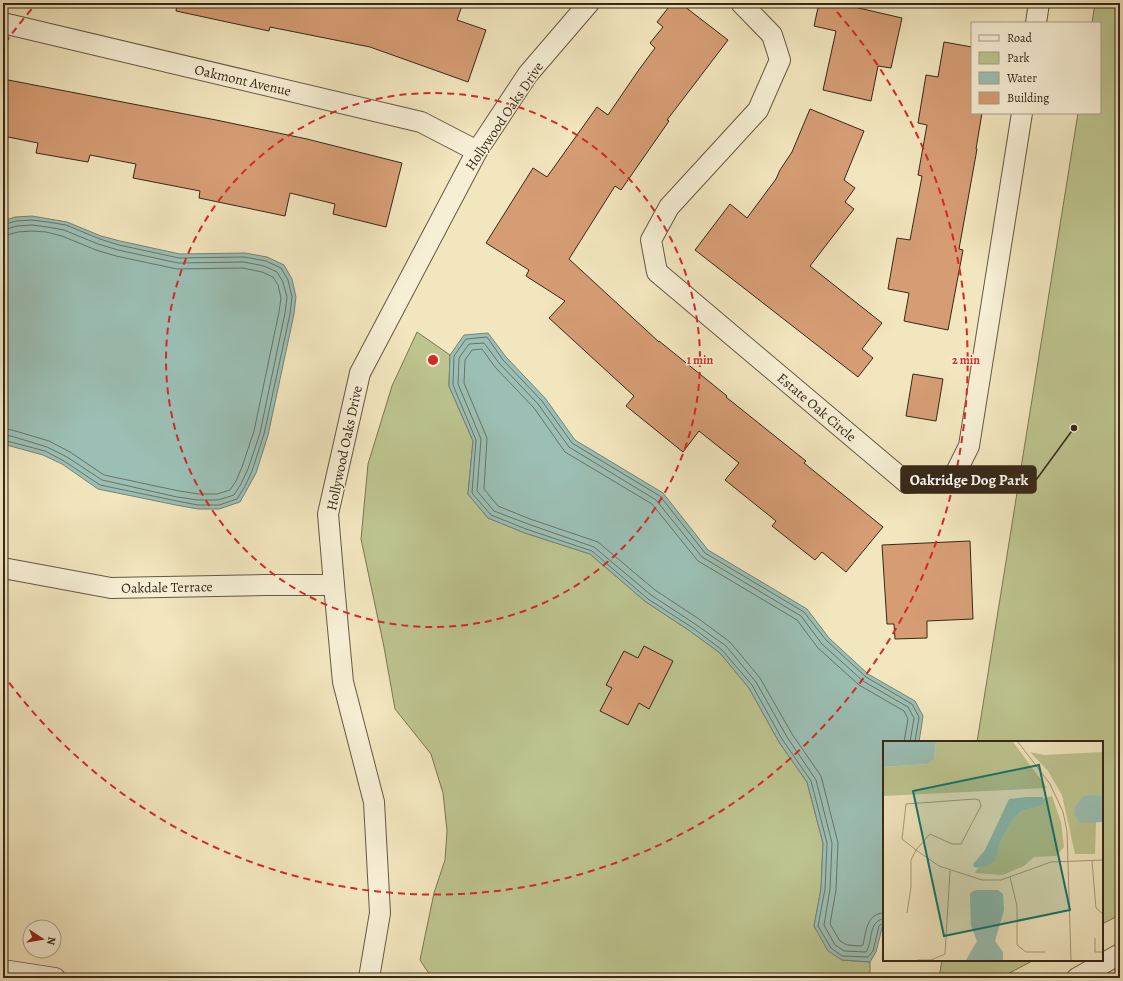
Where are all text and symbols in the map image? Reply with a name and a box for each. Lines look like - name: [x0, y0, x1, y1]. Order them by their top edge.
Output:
- legend: [971, 22, 1101, 114]
- text: Road: [1007, 30, 1033, 46]
- text: Park: [1007, 50, 1030, 66]
- street label: Hollywood Oaks Drive: [461, 58, 548, 174]
- street label: Oakmont Avenue: [193, 60, 293, 101]
- text: Water: [1006, 70, 1037, 86]
- text: Building: [1007, 90, 1049, 106]
- text: 1 min: [687, 352, 714, 368]
- text: 2 min: [952, 352, 980, 368]
- centre of rings: [426, 353, 440, 367]
- street label: Estate Oak Circle: [773, 369, 860, 446]
- street label: Hollywood Oaks Drive: [322, 384, 367, 512]
- callout: Oakridge Dog Park: [901, 466, 1036, 493]
- text: Oakridge Dog Park: [910, 470, 1028, 490]
- street label: Oakdale Terrace: [121, 577, 213, 598]
- inset map: [883, 741, 1103, 961]
- north arrow: [22, 919, 62, 959]
- text: N: [43, 935, 59, 946]

